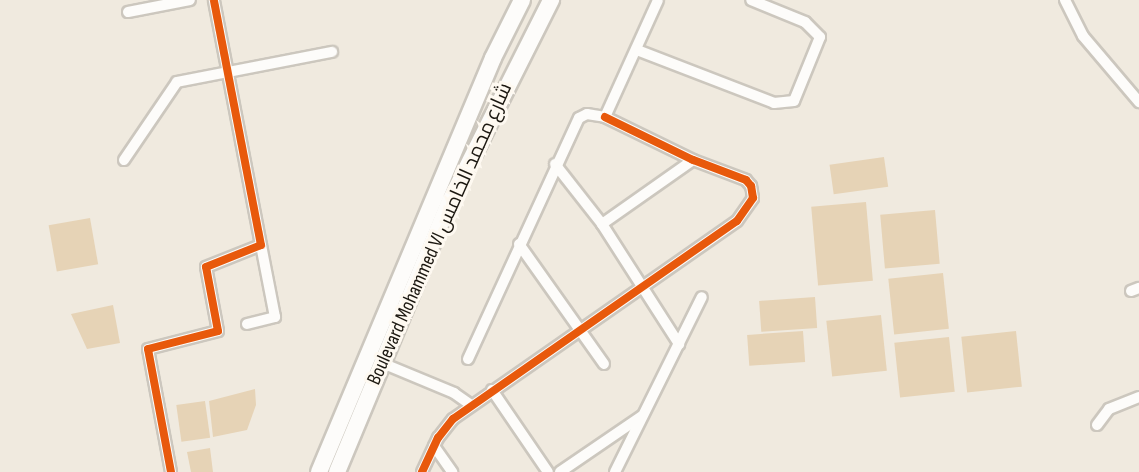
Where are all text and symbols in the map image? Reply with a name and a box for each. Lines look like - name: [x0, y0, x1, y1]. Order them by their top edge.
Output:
- street label: Boulevard Mohammed VI شارع محمد الخامس: [362, 79, 518, 389]

